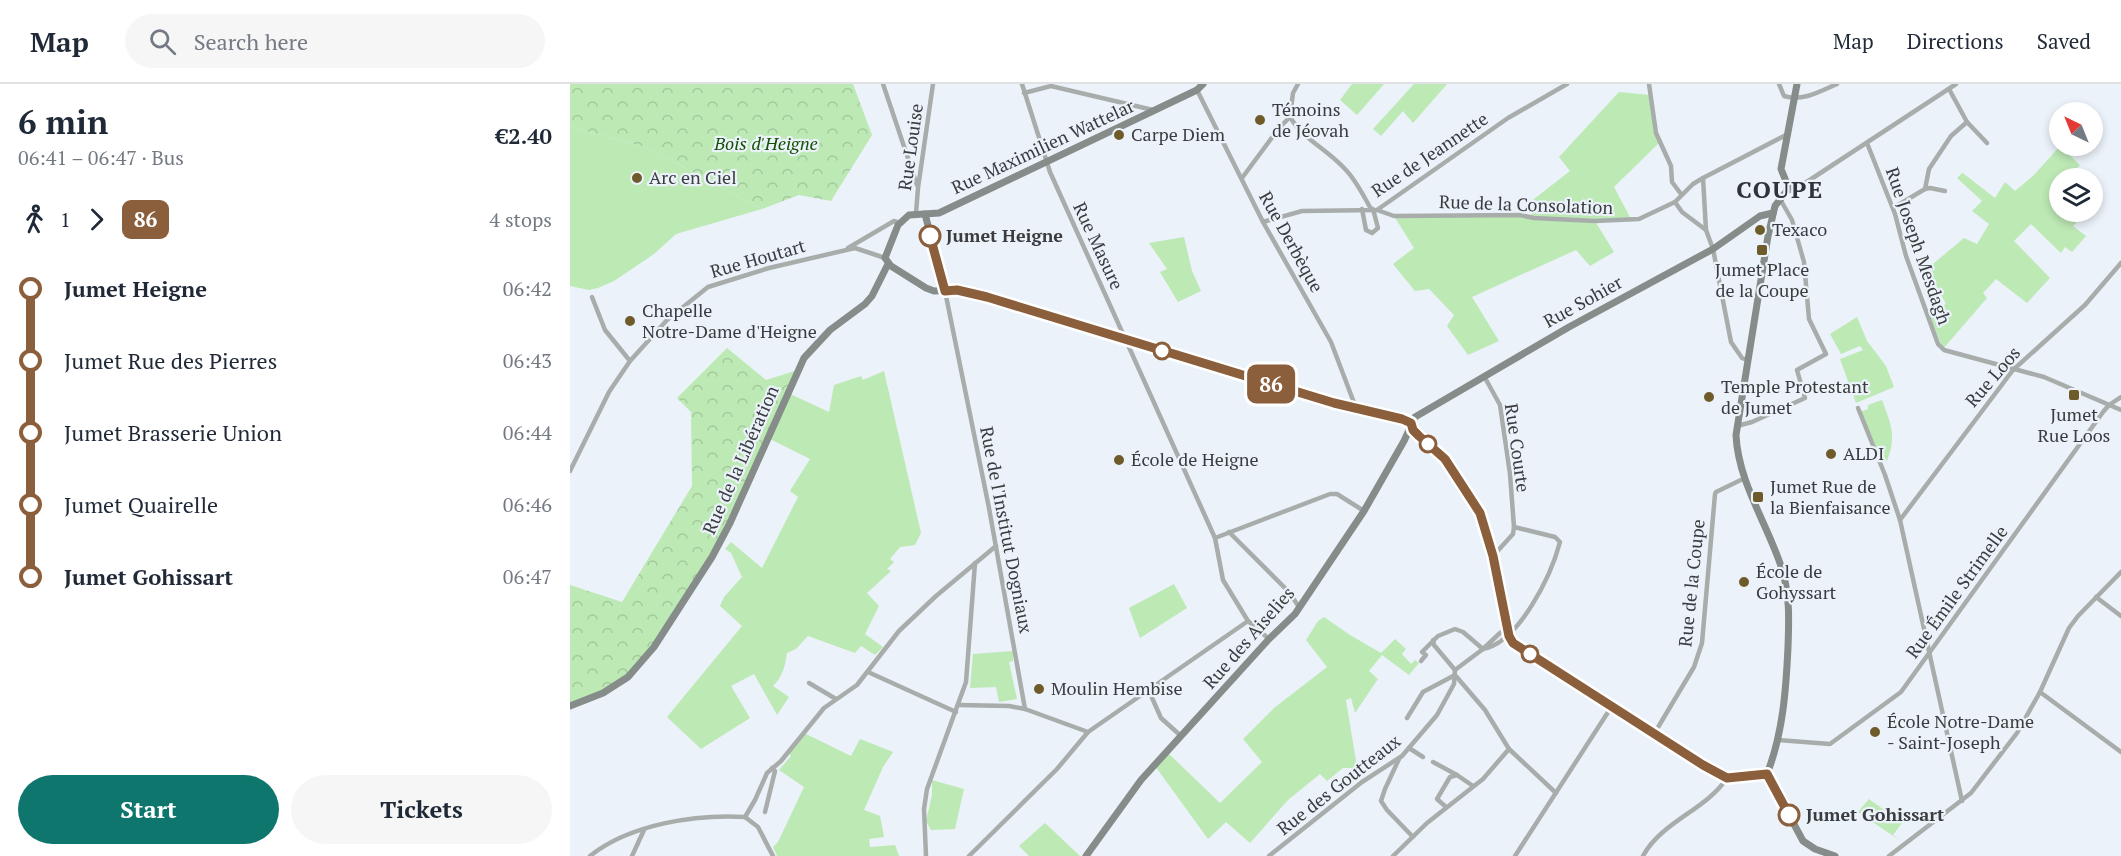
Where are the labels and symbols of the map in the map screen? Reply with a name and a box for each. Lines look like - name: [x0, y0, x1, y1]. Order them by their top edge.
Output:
- street label: Rue Maximilien Wattelar: [947, 93, 1138, 199]
- place label: Témoins de Jéovah: [1272, 97, 1349, 142]
- street label: Rue Louise: [892, 102, 928, 192]
- north arrow: [2049, 102, 2103, 156]
- street label: Rue de Jeannette: [1366, 106, 1492, 202]
- marker: Témoins de Jéovah: [1253, 113, 1267, 127]
- place label: Carpe Diem: [1131, 122, 1225, 146]
- marker: Carpe Diem: [1112, 128, 1126, 142]
- park label: Bois d'Heigne: [713, 131, 818, 155]
- street label: Rue Joseph Mesdagh: [1881, 164, 1957, 328]
- place label: Arc en Ciel: [649, 165, 737, 189]
- marker: Arc en Ciel: [630, 171, 644, 185]
- district label: COUPE: [1736, 173, 1824, 205]
- street label: Rue Derbèque: [1254, 187, 1330, 296]
- street label: Rue de la Consolation: [1438, 189, 1614, 219]
- street label: Rue Masure: [1068, 198, 1130, 293]
- place label: Texaco: [1772, 217, 1827, 241]
- place label: Jumet Heigne: [946, 223, 1063, 247]
- marker: Texaco: [1753, 223, 1767, 237]
- marker: Jumet Heigne: [919, 225, 941, 247]
- street label: Rue Houtart: [707, 233, 808, 283]
- marker: Jumet Place de la Coupe: [1755, 243, 1769, 257]
- place label: Jumet Place de la Coupe: [1715, 257, 1809, 302]
- street label: Rue Sohier: [1539, 270, 1626, 333]
- place label: Chapelle Notre-Dame d'Heigne: [642, 298, 817, 343]
- marker: Chapelle Notre-Dame d'Heigne: [623, 314, 637, 328]
- street label: Rue Loos: [1959, 341, 2025, 412]
- unlabelled marker: [1153, 342, 1171, 360]
- line badge: 86: [1244, 364, 1298, 404]
- place label: Temple Protestant de Jumet: [1721, 374, 1869, 419]
- street label: Rue de la Libération: [696, 381, 784, 538]
- marker: Jumet Rue Loos: [2067, 388, 2081, 402]
- marker: Temple Protestant de Jumet: [1702, 390, 1716, 404]
- street label: Rue Courte: [1500, 402, 1536, 494]
- place label: Jumet Rue Loos: [2038, 402, 2110, 447]
- street label: Rue de l'Institut Dogniaux: [975, 424, 1039, 636]
- unlabelled marker: [1419, 435, 1437, 453]
- place label: ALDI: [1843, 441, 1884, 465]
- place label: École de Heigne: [1131, 447, 1259, 471]
- marker: ALDI: [1824, 447, 1838, 461]
- marker: École de Heigne: [1112, 453, 1126, 467]
- place label: Jumet Rue de la Bienfaisance: [1770, 474, 1890, 519]
- marker: Jumet Rue de la Bienfaisance: [1751, 490, 1765, 504]
- street label: Rue de la Coupe: [1672, 518, 1710, 648]
- street label: Rue Émile Strimelle: [1900, 520, 2013, 663]
- place label: École de Gohyssart: [1756, 559, 1837, 604]
- marker: École de Gohyssart: [1737, 575, 1751, 589]
- street label: Rue des Aiselies: [1197, 581, 1299, 694]
- unlabelled marker: [1521, 645, 1539, 663]
- place label: Moulin Hembise: [1051, 676, 1183, 700]
- marker: Moulin Hembise: [1032, 682, 1046, 696]
- place label: École Notre-Dame - Saint-Joseph: [1887, 709, 2034, 754]
- marker: École Notre-Dame - Saint-Joseph: [1868, 725, 1882, 739]
- street label: Rue des Goutteaux: [1272, 728, 1405, 840]
- place label: Jumet Gohissart: [1806, 802, 1944, 826]
- marker: Jumet Gohissart: [1778, 804, 1800, 826]

